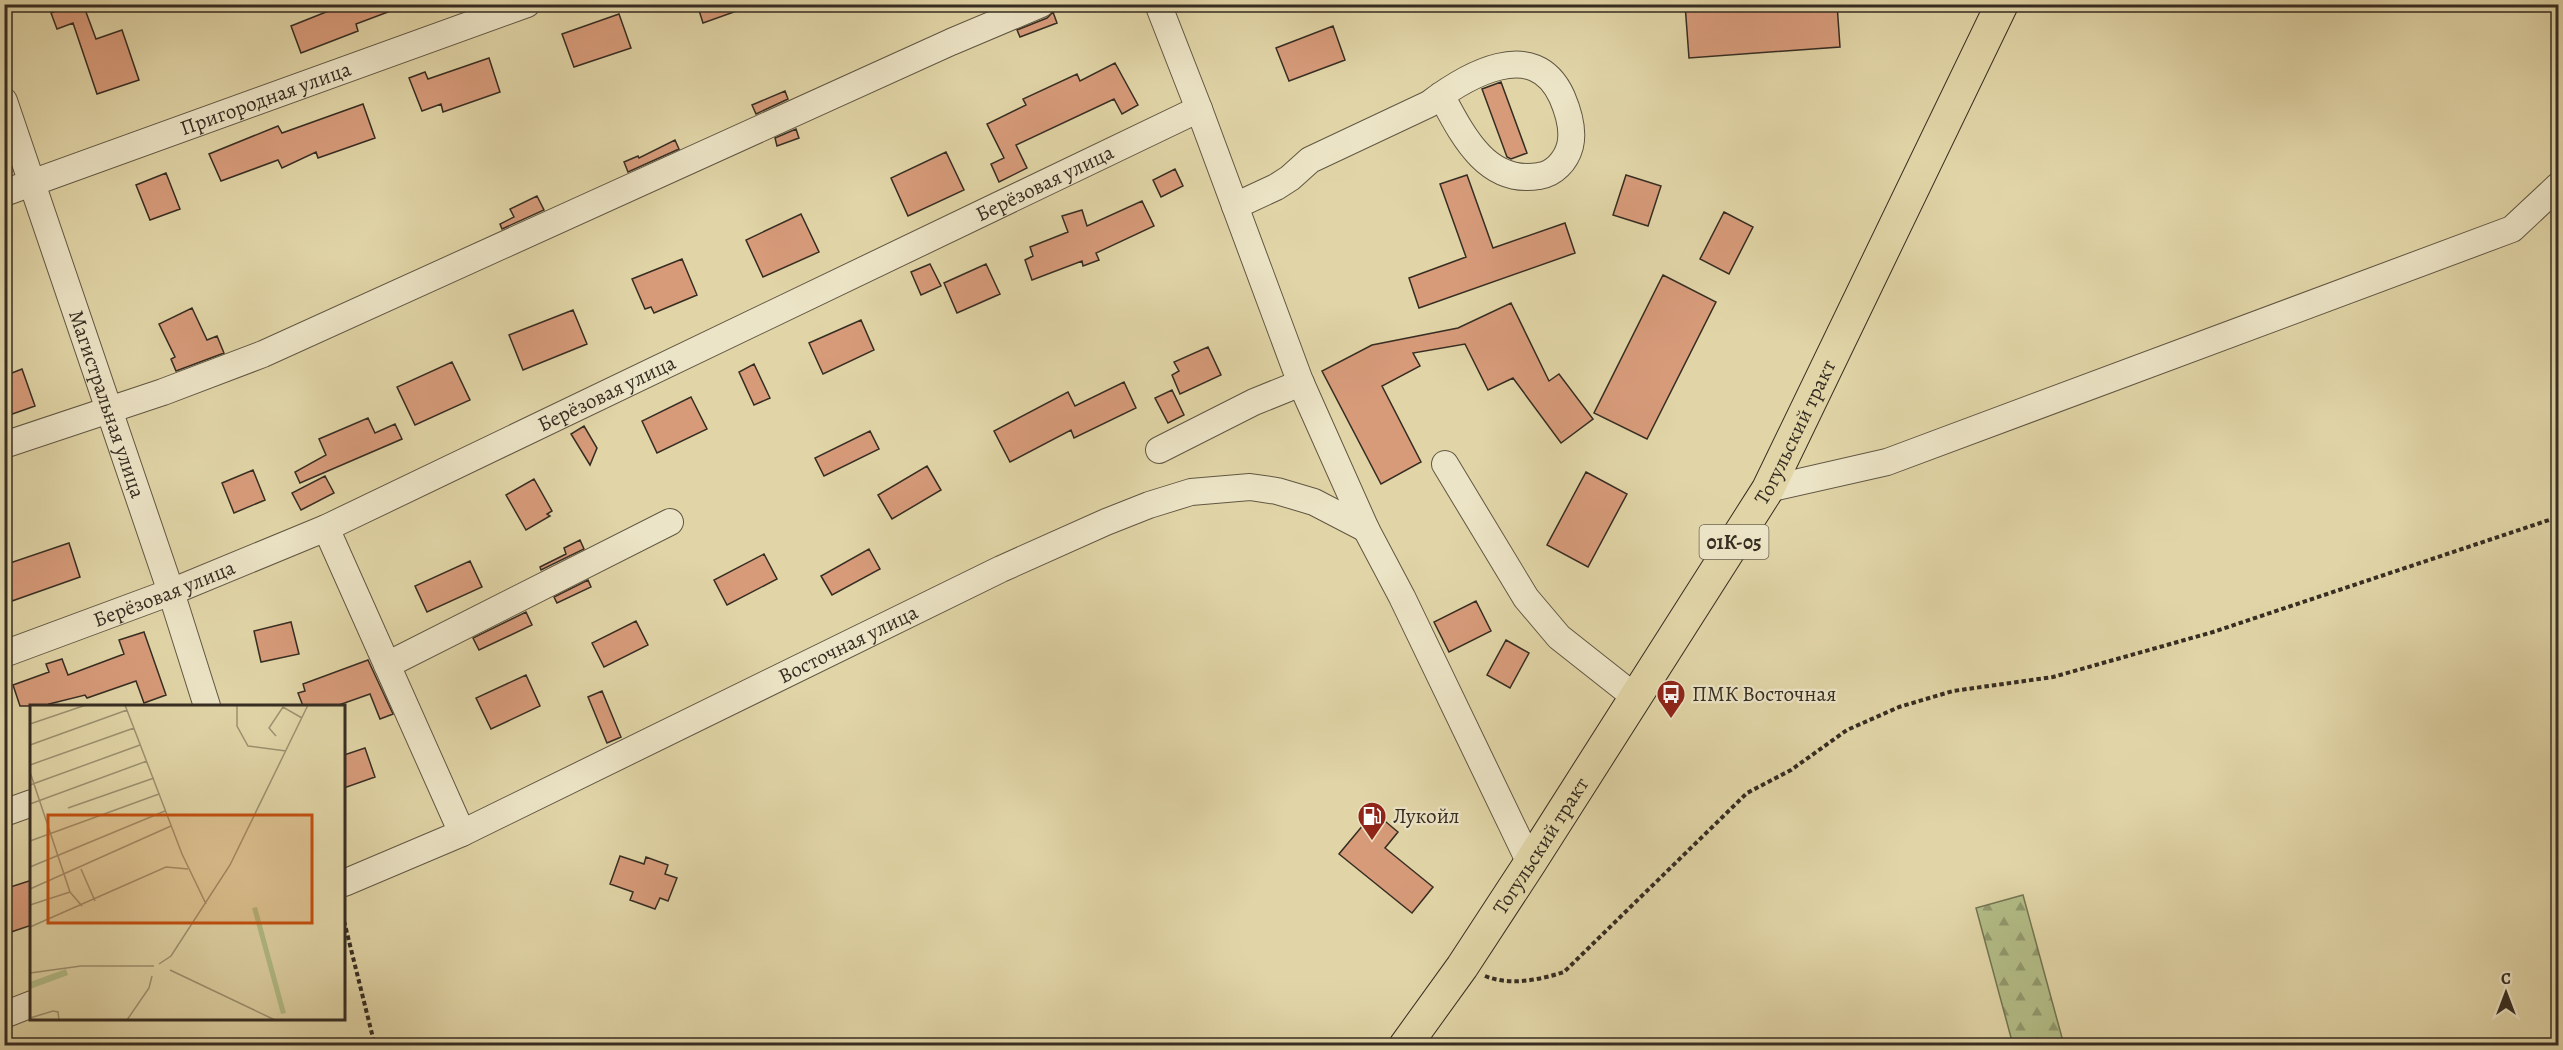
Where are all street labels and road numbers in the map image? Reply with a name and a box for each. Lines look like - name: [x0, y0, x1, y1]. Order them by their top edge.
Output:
- street label: Пригородная улица: [176, 55, 355, 142]
- street label: Берёзовая улица: [971, 138, 1119, 228]
- street label: Магистральная улица: [62, 306, 152, 502]
- street label: Берёзовая улица: [533, 348, 681, 438]
- street label: Тогульский тракт: [1748, 355, 1842, 510]
- road number: 01К-05: [1700, 525, 1768, 559]
- street label: Берёзовая улица: [89, 553, 239, 634]
- street label: Восточная улица: [774, 598, 923, 690]
- street label: Тогульский тракт: [1486, 772, 1595, 920]

